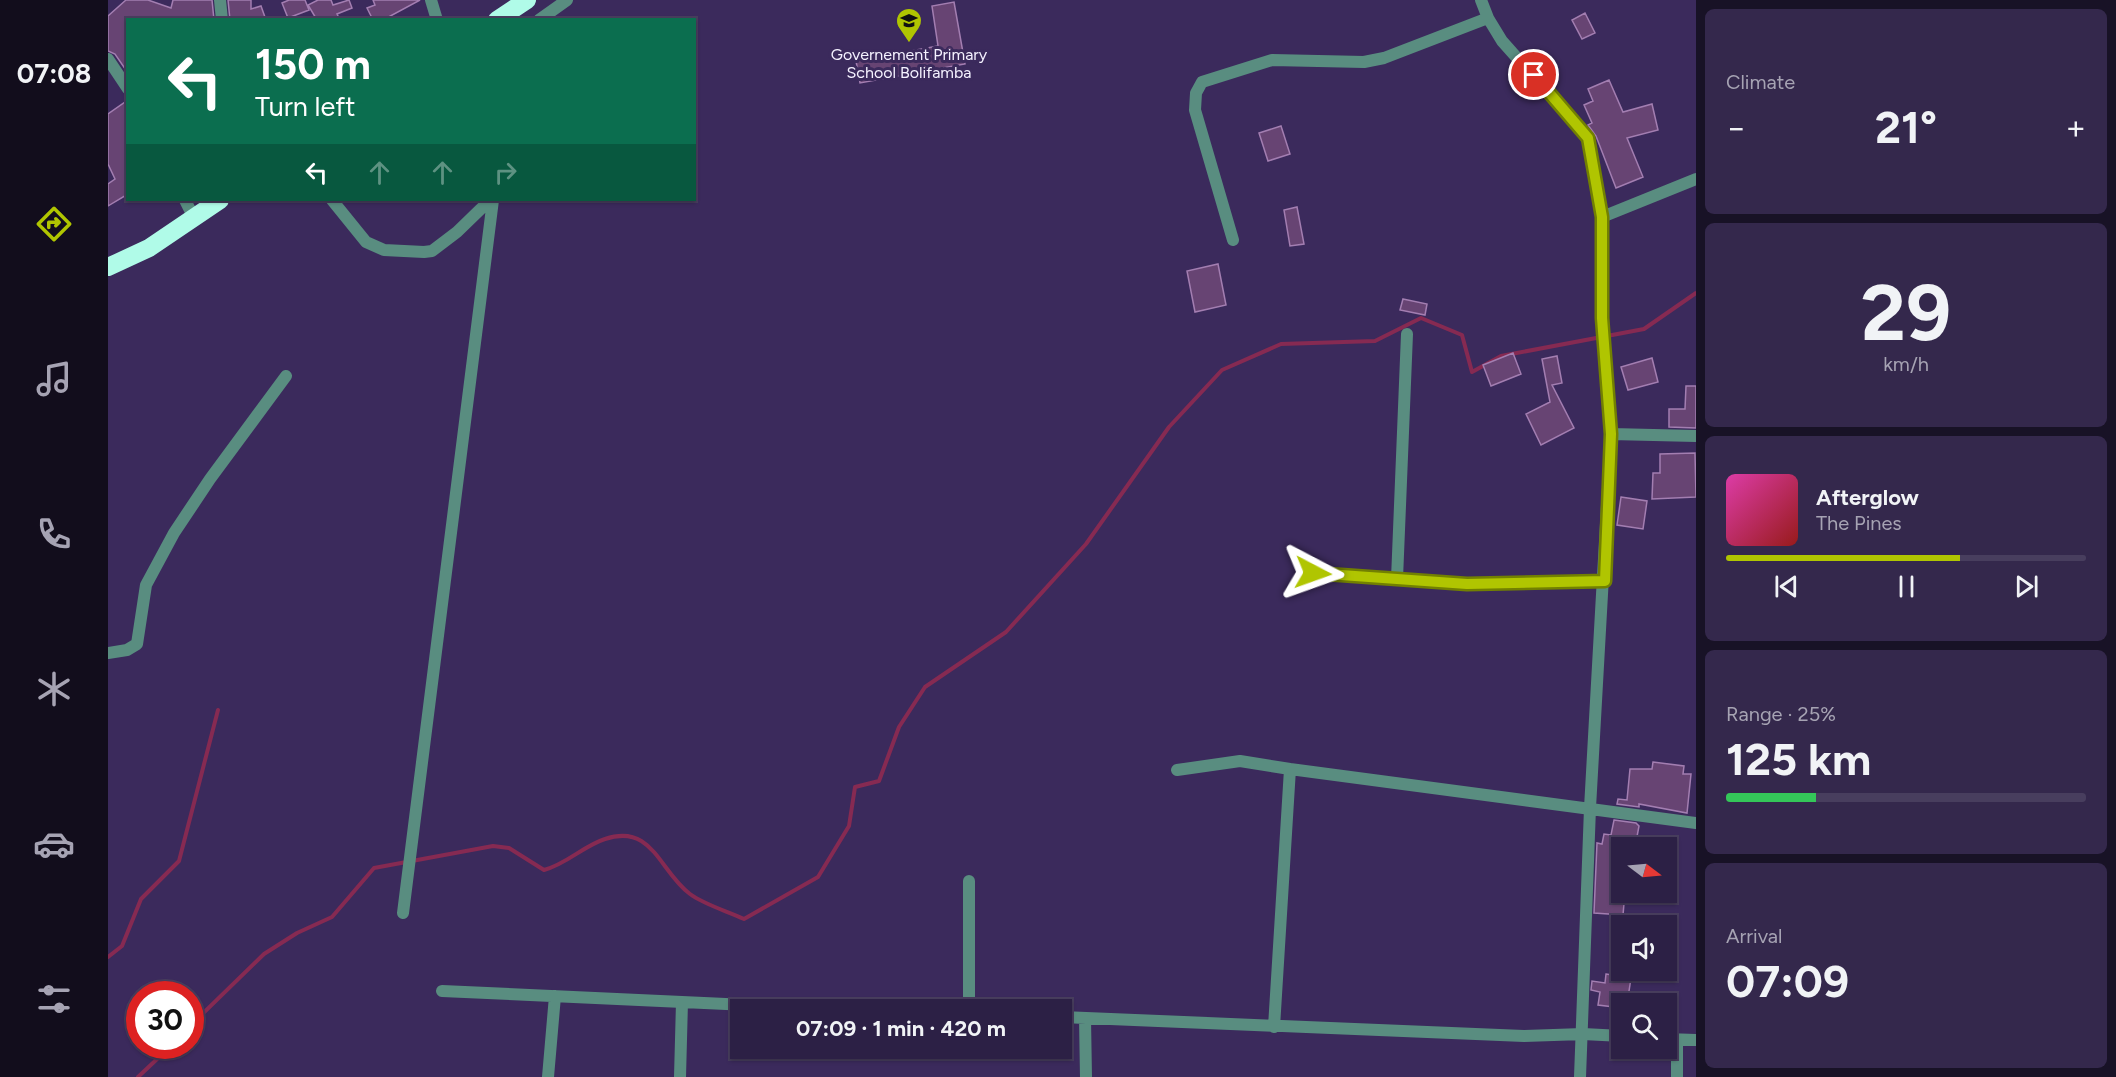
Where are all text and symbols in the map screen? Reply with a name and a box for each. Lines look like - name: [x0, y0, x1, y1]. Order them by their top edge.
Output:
- school or university icon: Governement Primary School Bolifamba: [894, 6, 924, 44]
- text: 150 m: [255, 39, 371, 90]
- icon: left: [156, 42, 234, 120]
- place label: Governement Primary School Bolifamba: [831, 45, 988, 82]
- pin: [1508, 49, 1559, 100]
- text: 07:08: [17, 57, 91, 90]
- icon: arrive: [1517, 58, 1550, 91]
- text: Climate: [1726, 70, 1795, 94]
- text: Turn left: [255, 90, 355, 123]
- text: 21°: [1875, 100, 1937, 154]
- text: −: [1726, 108, 1747, 147]
- text: +: [2065, 108, 2086, 147]
- icon: left: [300, 156, 333, 189]
- icon: ahead: [363, 156, 396, 189]
- icon: ahead: [426, 156, 459, 189]
- icon: right: [489, 156, 522, 189]
- icon: directions: [33, 203, 75, 245]
- text: 29: [1861, 266, 1951, 360]
- text: km/h: [1883, 352, 1929, 376]
- icon: music: [33, 358, 75, 400]
- text: Afterglow: [1816, 484, 1919, 511]
- text: The Pines: [1816, 511, 1902, 535]
- icon: phone: [33, 513, 75, 555]
- position arrow: [1281, 541, 1345, 605]
- icon: previous: [1770, 570, 1803, 603]
- icon: pause: [1890, 570, 1923, 603]
- icon: next: [2010, 570, 2043, 603]
- icon: climate: [33, 668, 75, 710]
- text: Range · 25%: [1726, 702, 1836, 726]
- text: 125 km: [1726, 732, 1871, 786]
- icon: car: [33, 823, 75, 865]
- north arrow: [1611, 837, 1677, 903]
- map controls: [1611, 837, 1677, 1059]
- button: sound: [1611, 915, 1677, 981]
- text: Arrival: [1726, 924, 1782, 948]
- text: 07:09: [1726, 954, 1849, 1008]
- icon: filters: [33, 978, 75, 1020]
- speed limit sign: 30: [126, 981, 204, 1059]
- button: search: [1611, 993, 1677, 1059]
- text: 07:09 · 1 min · 420 m: [796, 1015, 1006, 1042]

